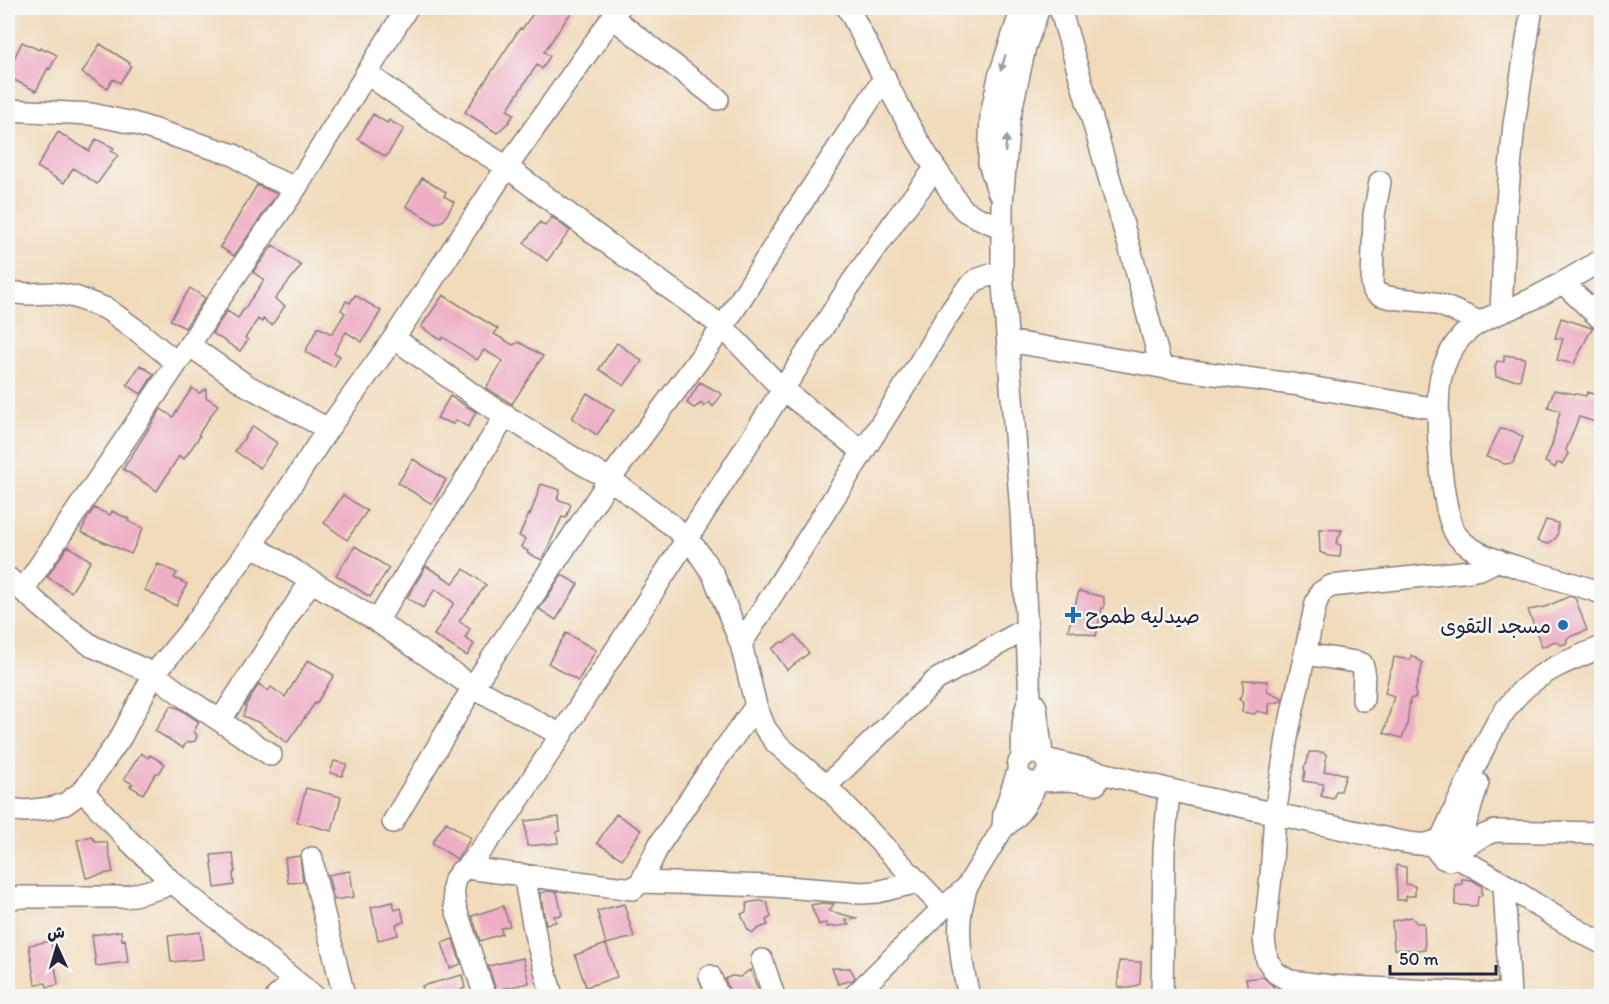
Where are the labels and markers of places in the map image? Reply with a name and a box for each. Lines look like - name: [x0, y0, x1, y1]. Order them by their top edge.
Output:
- place label: صيدليه طموح: [1085, 603, 1200, 629]
- marker: صيدليه طموح: [1066, 608, 1080, 622]
- place label: مسجد التقوى: [1440, 613, 1551, 639]
- marker: مسجد التقوى: [1556, 618, 1570, 632]

